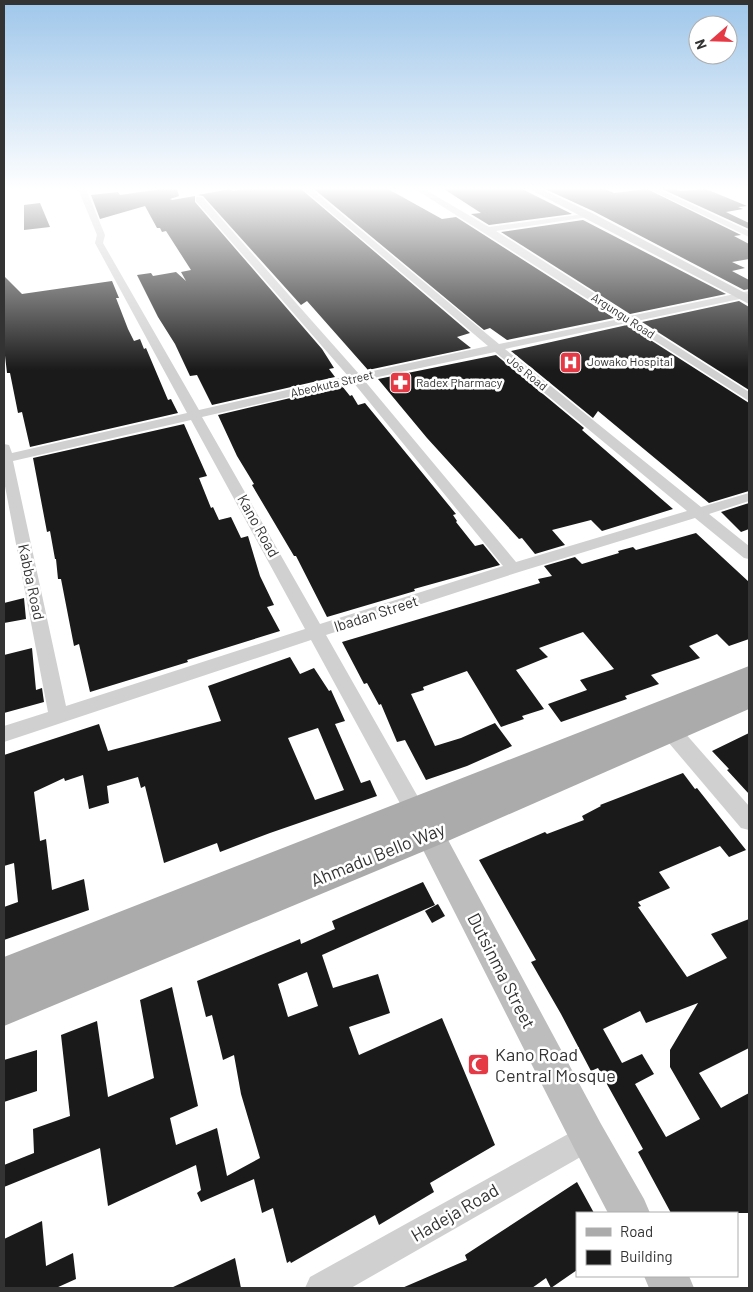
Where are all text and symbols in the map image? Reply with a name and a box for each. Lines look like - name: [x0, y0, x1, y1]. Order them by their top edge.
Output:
- north arrow: [688, 15, 738, 65]
- text: N: [691, 37, 710, 52]
- street label: Argungu Road: [589, 290, 658, 341]
- hospital icon: Jowako Hospital: [559, 350, 583, 374]
- street label: Jos Road: [505, 352, 551, 393]
- place label: Jowako Hospital: [587, 354, 673, 368]
- street label: Abeokuta Street: [289, 367, 375, 399]
- pharmacy icon: Radex Pharmacy: [388, 371, 412, 395]
- place label: Radex Pharmacy: [416, 375, 503, 389]
- street label: Kano Road: [234, 491, 284, 560]
- street label: Kabba Road: [15, 542, 49, 621]
- street label: Ibadan Street: [331, 591, 420, 635]
- street label: Ahmadu Bello Way: [307, 817, 448, 891]
- street label: Dutsinma Street: [463, 909, 540, 1032]
- place label: Kano Road Central Mosque: [495, 1043, 616, 1086]
- mosque icon: Kano Road Central Mosque: [467, 1053, 491, 1077]
- street label: Hadeja Road: [407, 1178, 502, 1246]
- legend: [576, 1212, 738, 1277]
- text: Road: [620, 1222, 653, 1240]
- text: Building: [620, 1247, 673, 1265]

